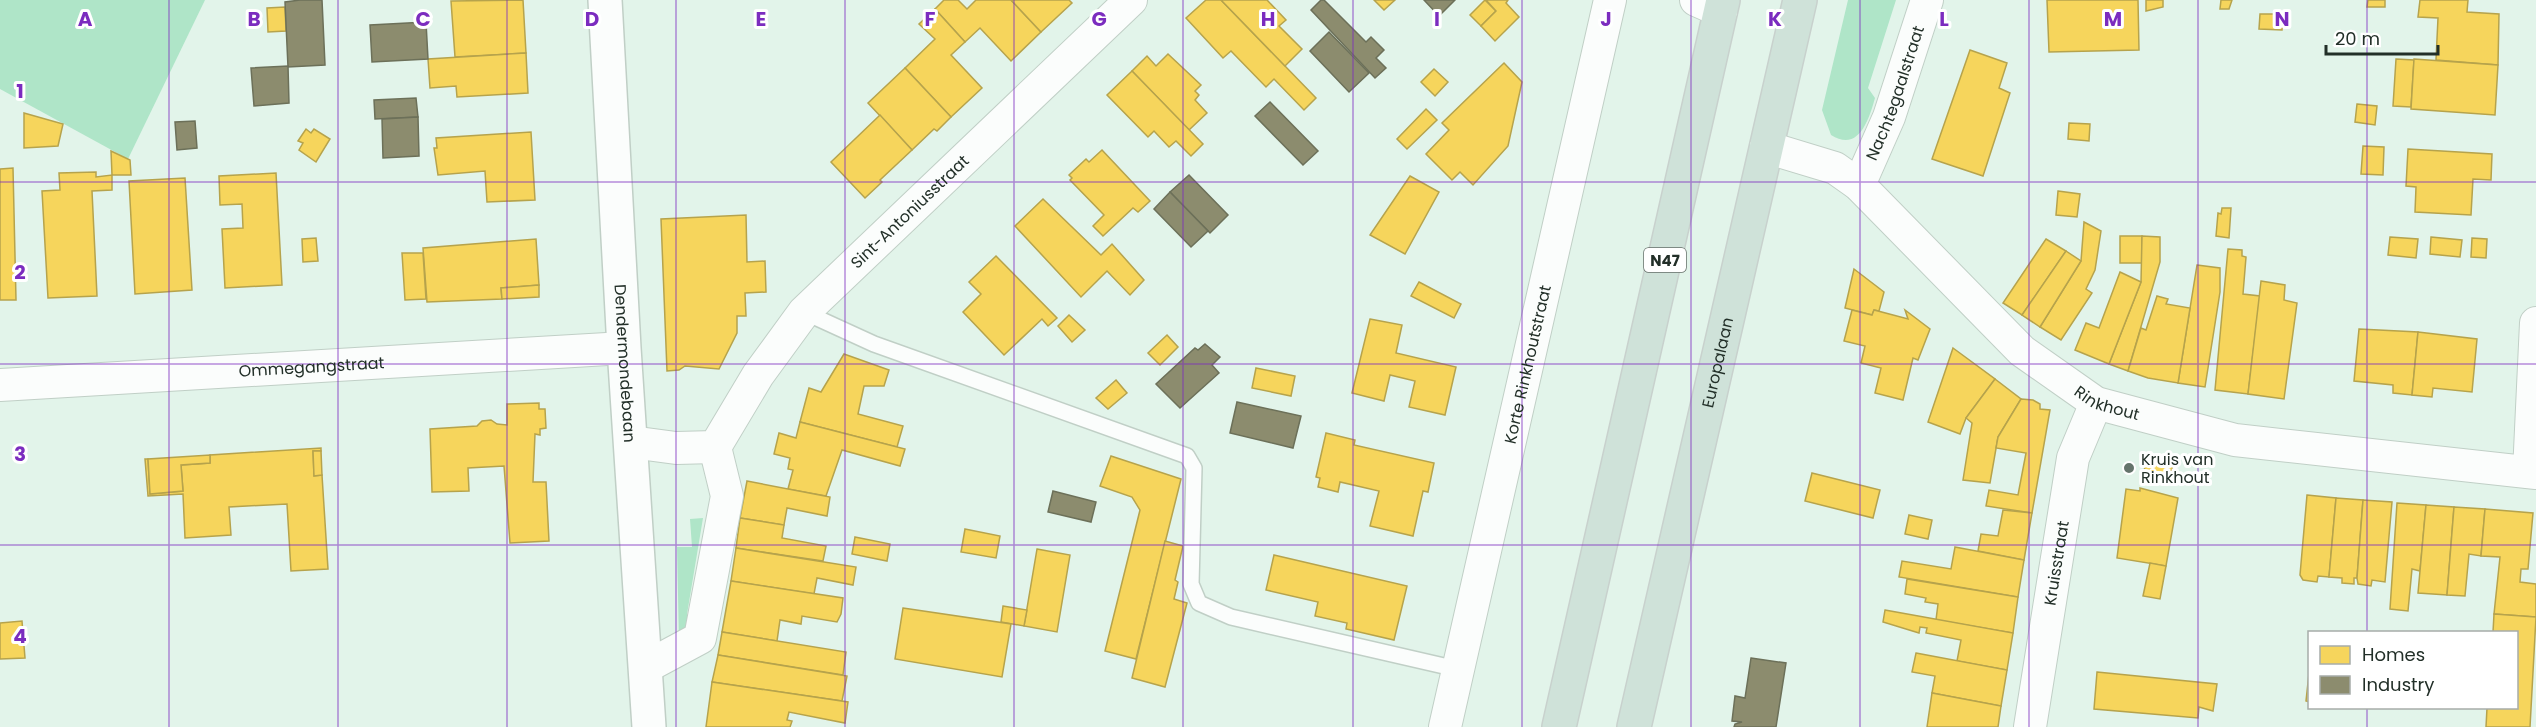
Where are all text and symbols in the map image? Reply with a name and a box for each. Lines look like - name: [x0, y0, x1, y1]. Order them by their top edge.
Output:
- text: A: [78, 5, 93, 33]
- text: B: [247, 5, 261, 33]
- text: C: [415, 5, 431, 33]
- text: D: [585, 5, 599, 33]
- text: E: [756, 5, 766, 33]
- text: F: [925, 5, 936, 33]
- text: G: [1091, 5, 1107, 33]
- text: H: [1261, 5, 1275, 33]
- text: I: [1434, 5, 1440, 33]
- text: J: [1600, 5, 1612, 33]
- text: K: [1768, 5, 1782, 33]
- text: L: [1939, 5, 1949, 33]
- text: M: [2104, 5, 2122, 33]
- text: N: [2274, 5, 2290, 33]
- scale bar: [2326, 18, 2438, 56]
- street label: Nachtegaalstraat: [1860, 22, 1930, 164]
- text: 20 m: [2335, 26, 2380, 51]
- text: 1: [16, 77, 24, 105]
- street label: Sint-Antoniusstraat: [845, 149, 974, 274]
- road number: N47: [1644, 248, 1686, 272]
- text: 2: [14, 258, 26, 286]
- street label: Korte Rinkhoutstraat: [1498, 282, 1557, 446]
- street label: Dendermondebaan: [609, 284, 642, 443]
- street label: Europalaan: [1696, 315, 1739, 410]
- street label: Ommegangstraat: [238, 351, 385, 382]
- street label: Rinkhout: [2070, 380, 2142, 426]
- text: 3: [14, 440, 26, 468]
- place label: Kruis van Rinkhout: [2141, 448, 2213, 489]
- marker: Kruis van Rinkhout: [2122, 461, 2136, 475]
- street label: Kruisstraat: [2038, 519, 2074, 607]
- text: 4: [13, 622, 27, 650]
- legend: [2308, 631, 2518, 709]
- text: Homes: [2362, 642, 2425, 667]
- text: Industry: [2362, 672, 2434, 697]

